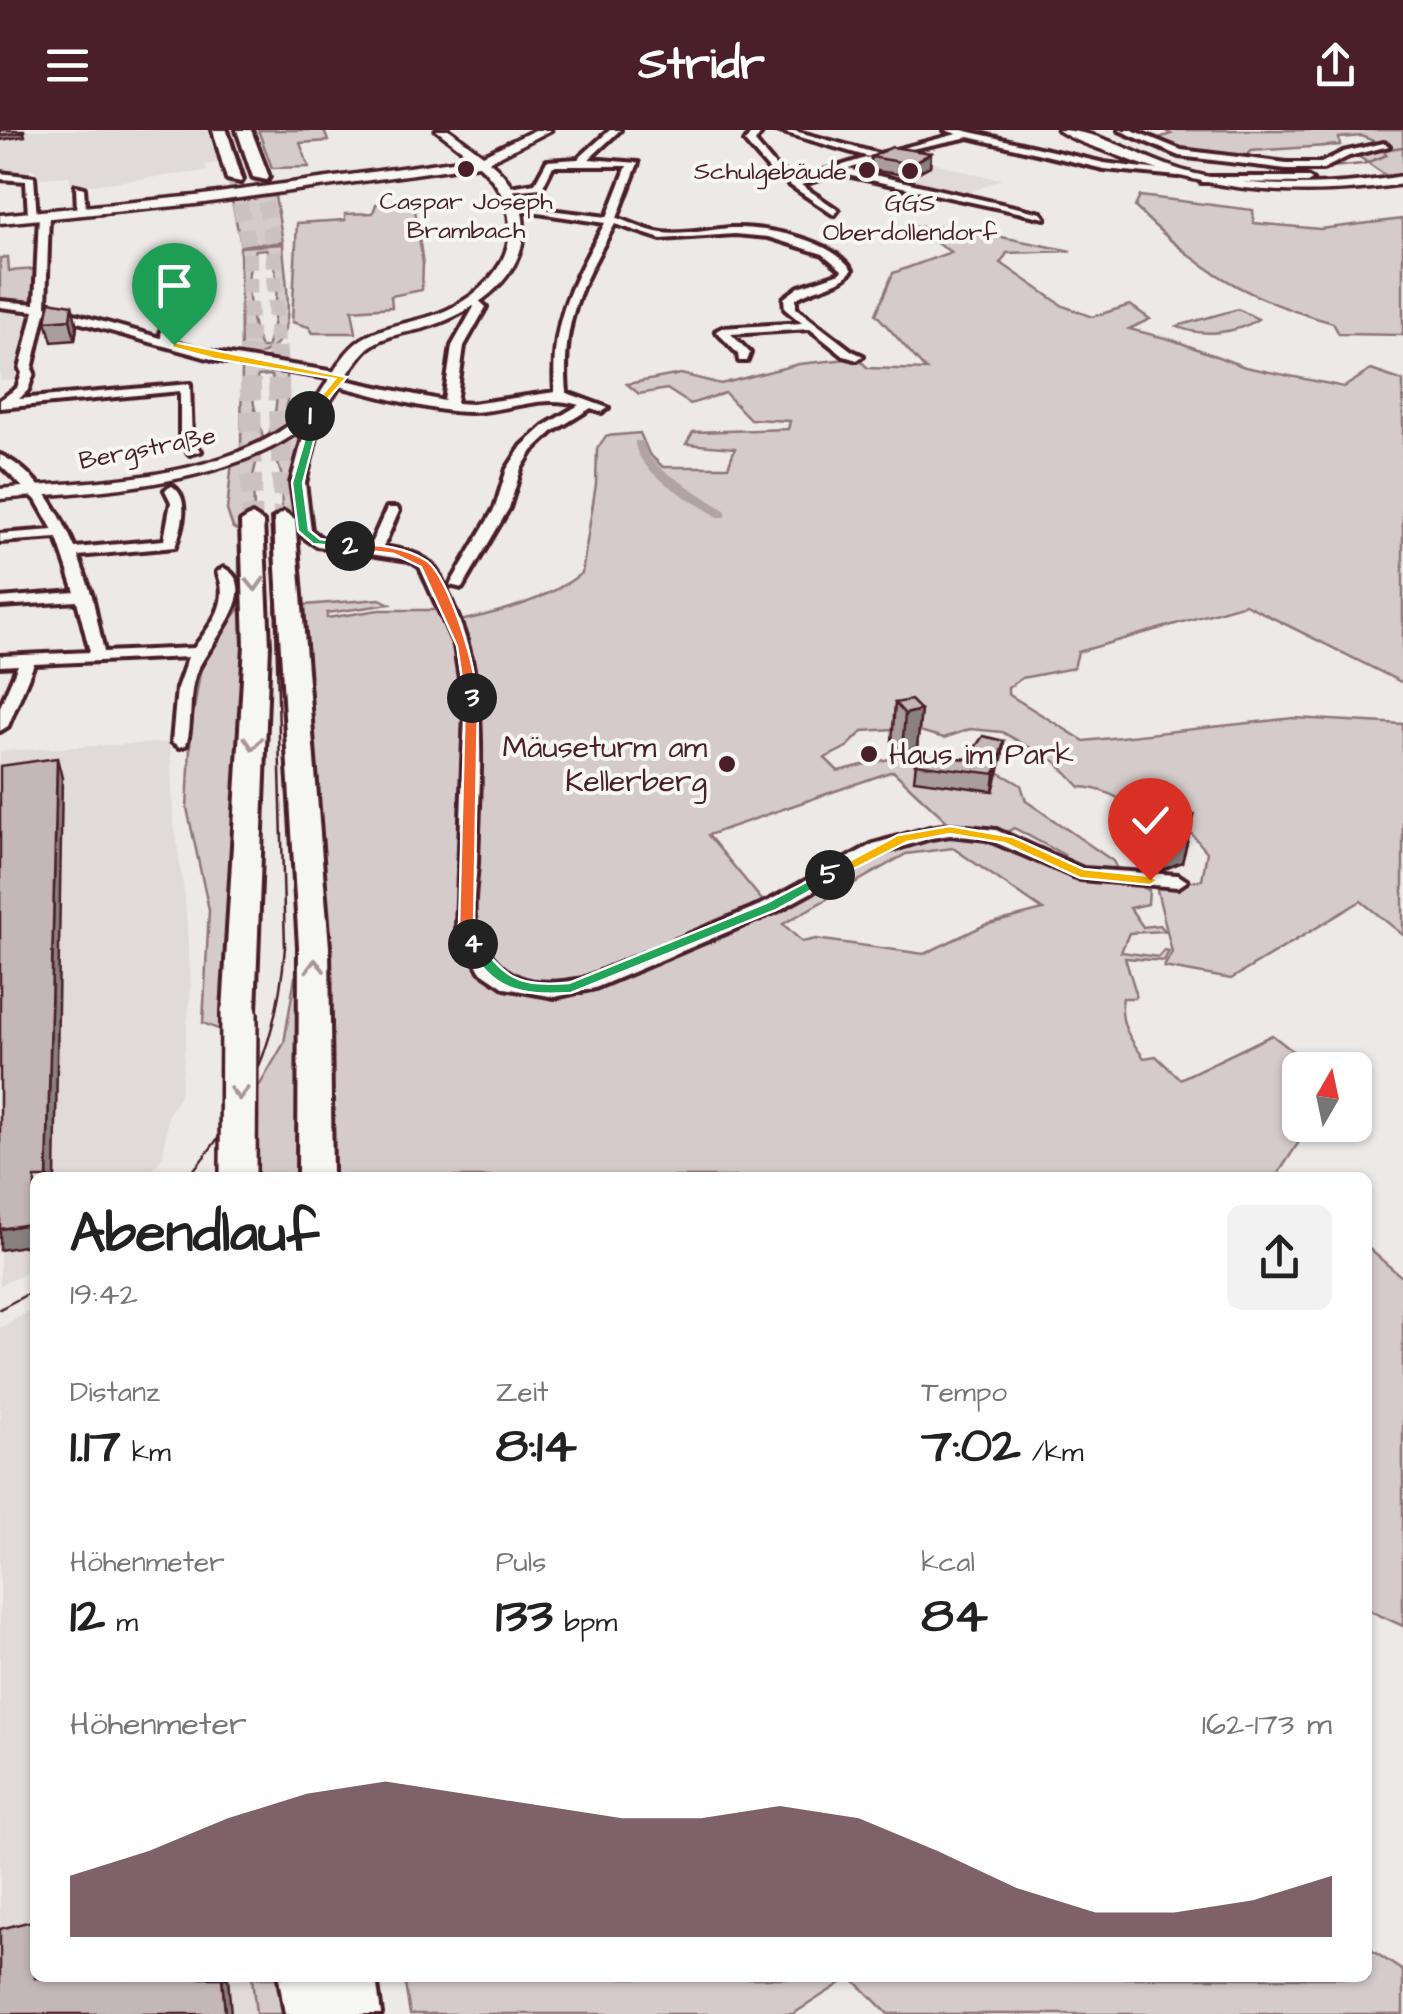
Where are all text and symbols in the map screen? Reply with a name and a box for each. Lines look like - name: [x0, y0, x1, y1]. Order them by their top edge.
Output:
- text: Stridr: [638, 34, 765, 96]
- icon: menu: [40, 38, 95, 93]
- icon: share: [1308, 38, 1363, 93]
- place label: Schulgebäude: [694, 154, 847, 190]
- marker: Caspar Joseph Brambach: [455, 158, 477, 180]
- marker: Schulgebäude: [856, 159, 878, 181]
- marker: GGS Oberdollendorf: [899, 160, 921, 182]
- place label: Caspar Joseph Brambach: [379, 184, 553, 248]
- place label: GGS Oberdollendorf: [823, 186, 997, 250]
- pin: [132, 243, 217, 346]
- icon: arrive: [147, 258, 202, 313]
- pin: 1: [285, 391, 335, 441]
- text: 1: [308, 396, 312, 435]
- street label: Bergstraße: [76, 418, 219, 480]
- pin: 2: [325, 521, 375, 571]
- text: 2: [342, 526, 358, 565]
- one-way arrow: [244, 576, 265, 592]
- pin: 3: [447, 673, 497, 723]
- text: 3: [465, 678, 479, 717]
- place label: Mäuseturm am Kellerberg: [503, 727, 708, 804]
- place label: Haus im Park: [889, 734, 1074, 776]
- one-way arrow: [243, 735, 264, 751]
- marker: Haus im Park: [858, 743, 880, 765]
- marker: Mäuseturm am Kellerberg: [716, 753, 738, 775]
- pin: [1108, 778, 1193, 881]
- icon: check: [1123, 793, 1178, 848]
- pin: 5: [805, 850, 855, 900]
- text: 5: [820, 855, 840, 894]
- pin: 4: [448, 919, 498, 969]
- text: 4: [463, 924, 483, 963]
- one-way arrow: [304, 957, 325, 973]
- north arrow: [1282, 1052, 1372, 1142]
- map controls: [1282, 1052, 1372, 1142]
- one-way arrow: [228, 1086, 250, 1101]
- text: Abendlauf: [70, 1196, 319, 1272]
- button: share: [1227, 1205, 1332, 1310]
- text: 19:42: [70, 1272, 138, 1317]
- text: Distanz: [70, 1373, 160, 1412]
- text: Zeit: [496, 1373, 548, 1412]
- text: Tempo: [921, 1373, 1007, 1412]
- text: 1.17: [70, 1412, 121, 1481]
- text: 8:14: [496, 1412, 577, 1481]
- text: 7:02: [921, 1412, 1021, 1481]
- text: km: [121, 1433, 171, 1472]
- text: /km: [1021, 1433, 1084, 1472]
- text: Höhenmeter: [70, 1543, 225, 1582]
- text: Puls: [496, 1543, 546, 1582]
- text: kcal: [921, 1543, 975, 1582]
- text: 12: [70, 1582, 105, 1651]
- text: 133: [496, 1582, 553, 1651]
- text: 84: [921, 1582, 988, 1651]
- text: m: [105, 1603, 138, 1642]
- text: bpm: [553, 1603, 617, 1642]
- text: Höhenmeter: [70, 1702, 247, 1747]
- text: 162–173 m: [1202, 1702, 1332, 1747]

